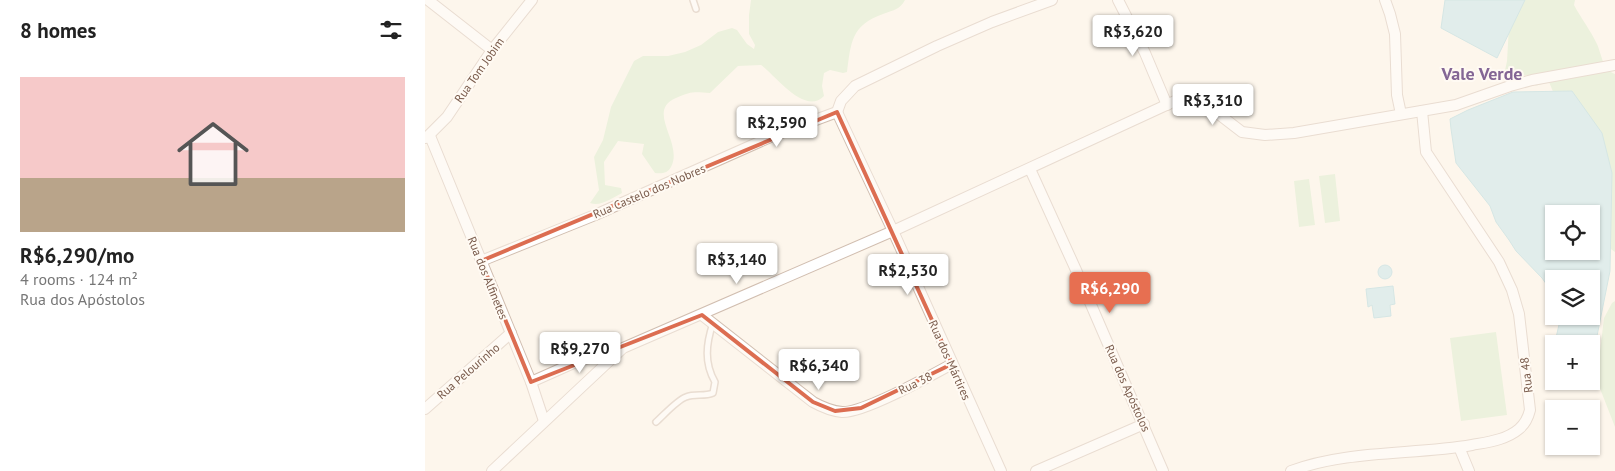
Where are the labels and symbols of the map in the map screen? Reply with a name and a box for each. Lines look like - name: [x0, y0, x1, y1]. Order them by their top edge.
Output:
- pin: R$3,620: [1087, 15, 1179, 57]
- street label: Rua Tom Jobim: [451, 35, 507, 105]
- district label: Vale Verde: [1441, 62, 1523, 85]
- pin: R$3,310: [1167, 84, 1259, 126]
- pin: R$2,590: [731, 106, 823, 148]
- street label: Rua Castelo dos Nobres: [590, 160, 708, 222]
- street label: Rua dos Alfinetes: [465, 234, 511, 322]
- pin: R$3,140: [691, 242, 783, 285]
- pin: R$2,530: [862, 254, 954, 296]
- pin: R$6,290: [1064, 272, 1156, 314]
- street label: Rua dos Mártires: [926, 318, 974, 402]
- pin: R$9,270: [534, 332, 626, 374]
- street label: Rua Pelourinho: [434, 340, 502, 402]
- street label: Rua dos Apóstolos: [1102, 342, 1154, 434]
- pin: R$6,340: [773, 348, 865, 391]
- street label: Rua 48: [1516, 356, 1536, 394]
- street label: Rua 38: [896, 368, 934, 398]

